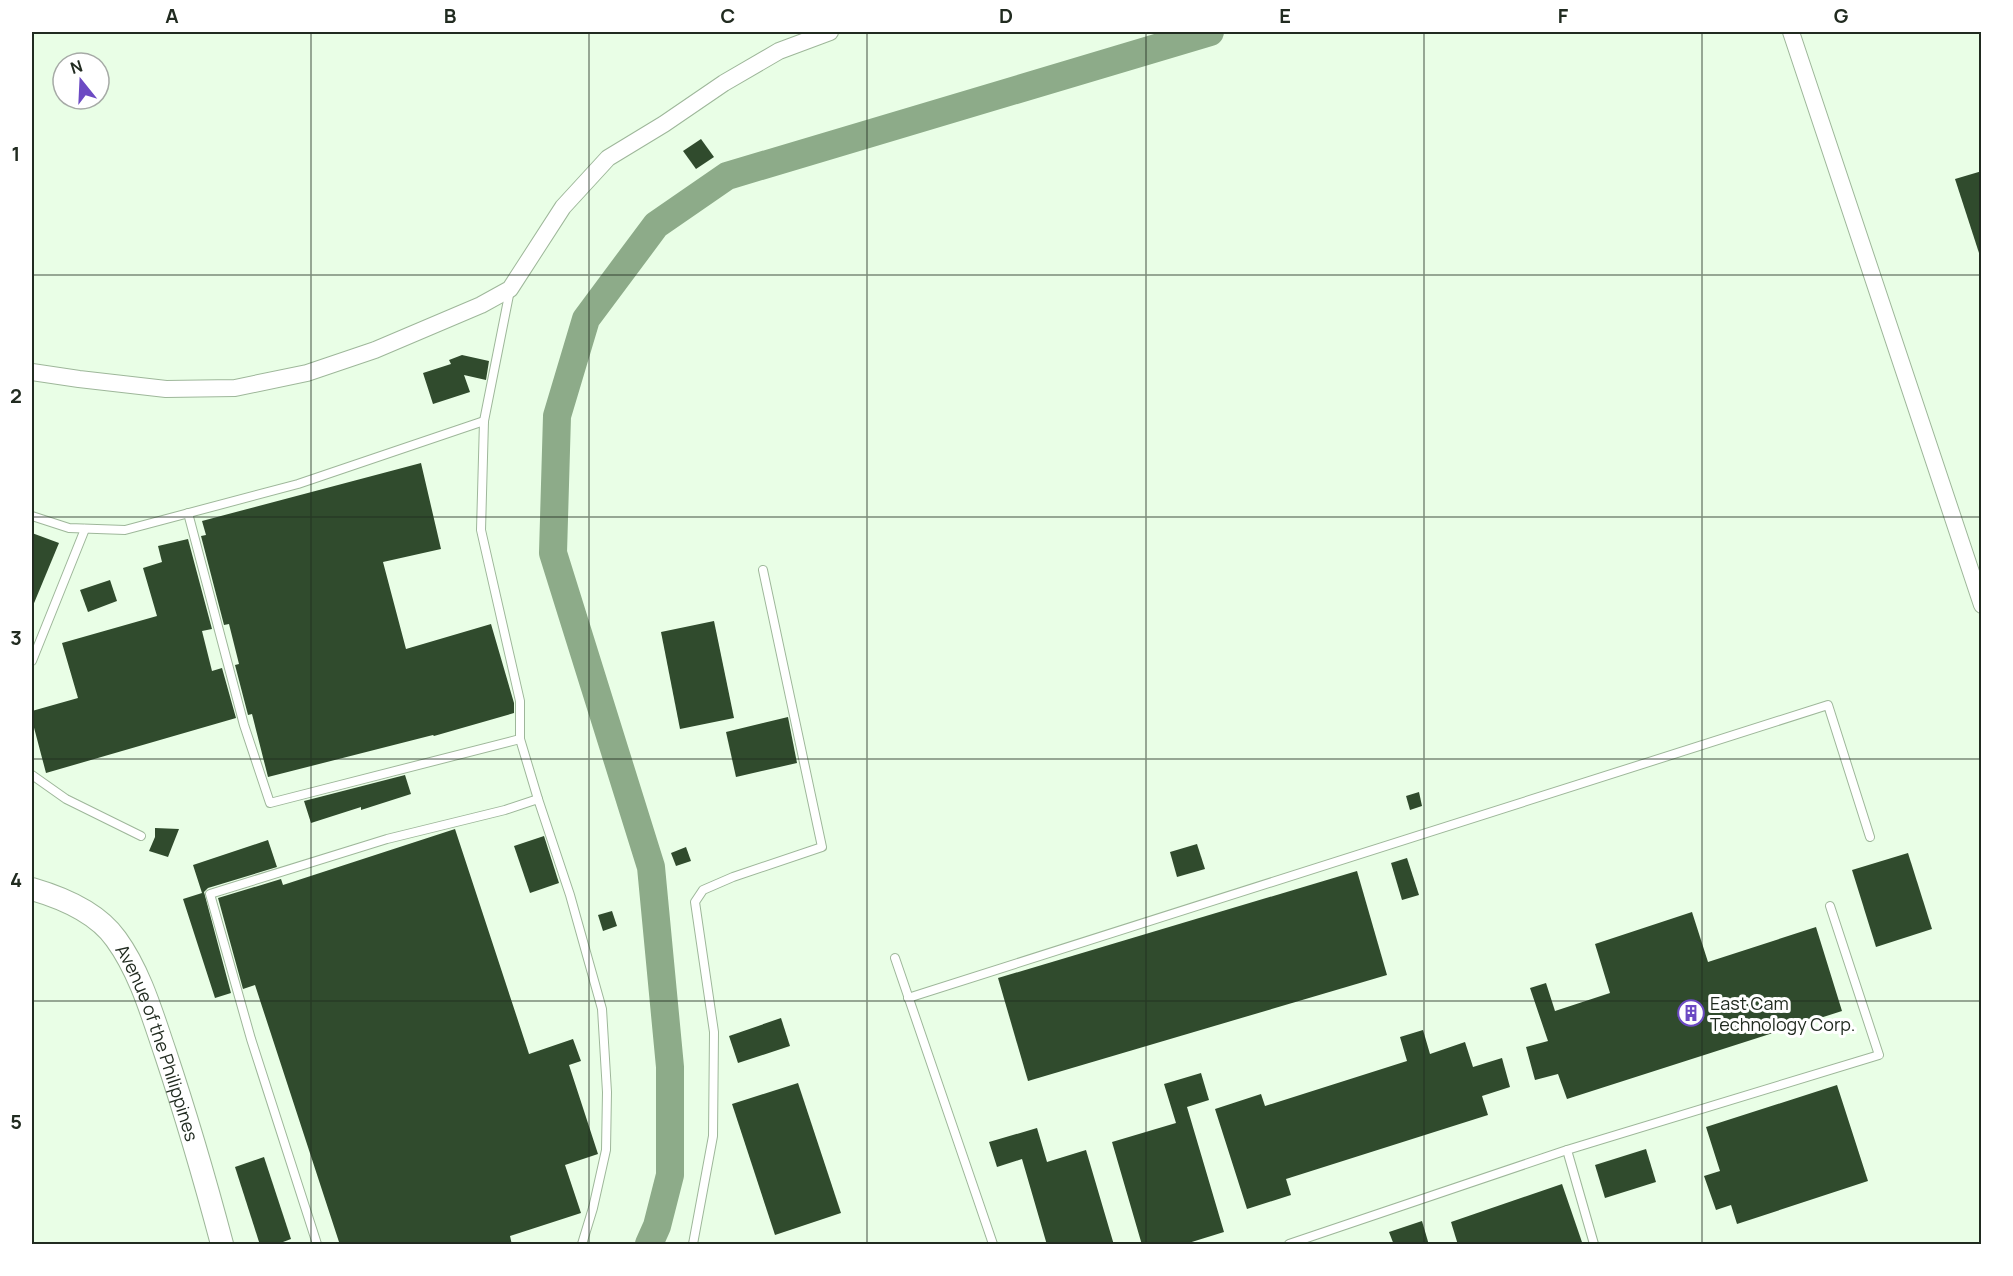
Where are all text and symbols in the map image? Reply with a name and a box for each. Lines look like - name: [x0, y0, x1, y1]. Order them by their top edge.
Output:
- text: A: [165, 2, 179, 29]
- text: B: [444, 2, 457, 29]
- text: C: [721, 2, 735, 29]
- text: D: [999, 2, 1013, 29]
- text: E: [1279, 2, 1291, 29]
- text: F: [1558, 2, 1569, 29]
- text: G: [1834, 2, 1849, 29]
- north arrow: [51, 51, 111, 111]
- text: N: [67, 54, 85, 79]
- text: 1: [12, 140, 20, 167]
- text: 2: [10, 382, 22, 409]
- text: 3: [10, 624, 22, 651]
- text: 4: [10, 866, 22, 893]
- street label: Avenue of the Philippines: [111, 939, 204, 1144]
- place label: East Cam Technology Corp.: [1710, 991, 1855, 1036]
- building icon: East Cam Technology Corp.: [1676, 998, 1706, 1028]
- text: 5: [10, 1108, 22, 1135]

